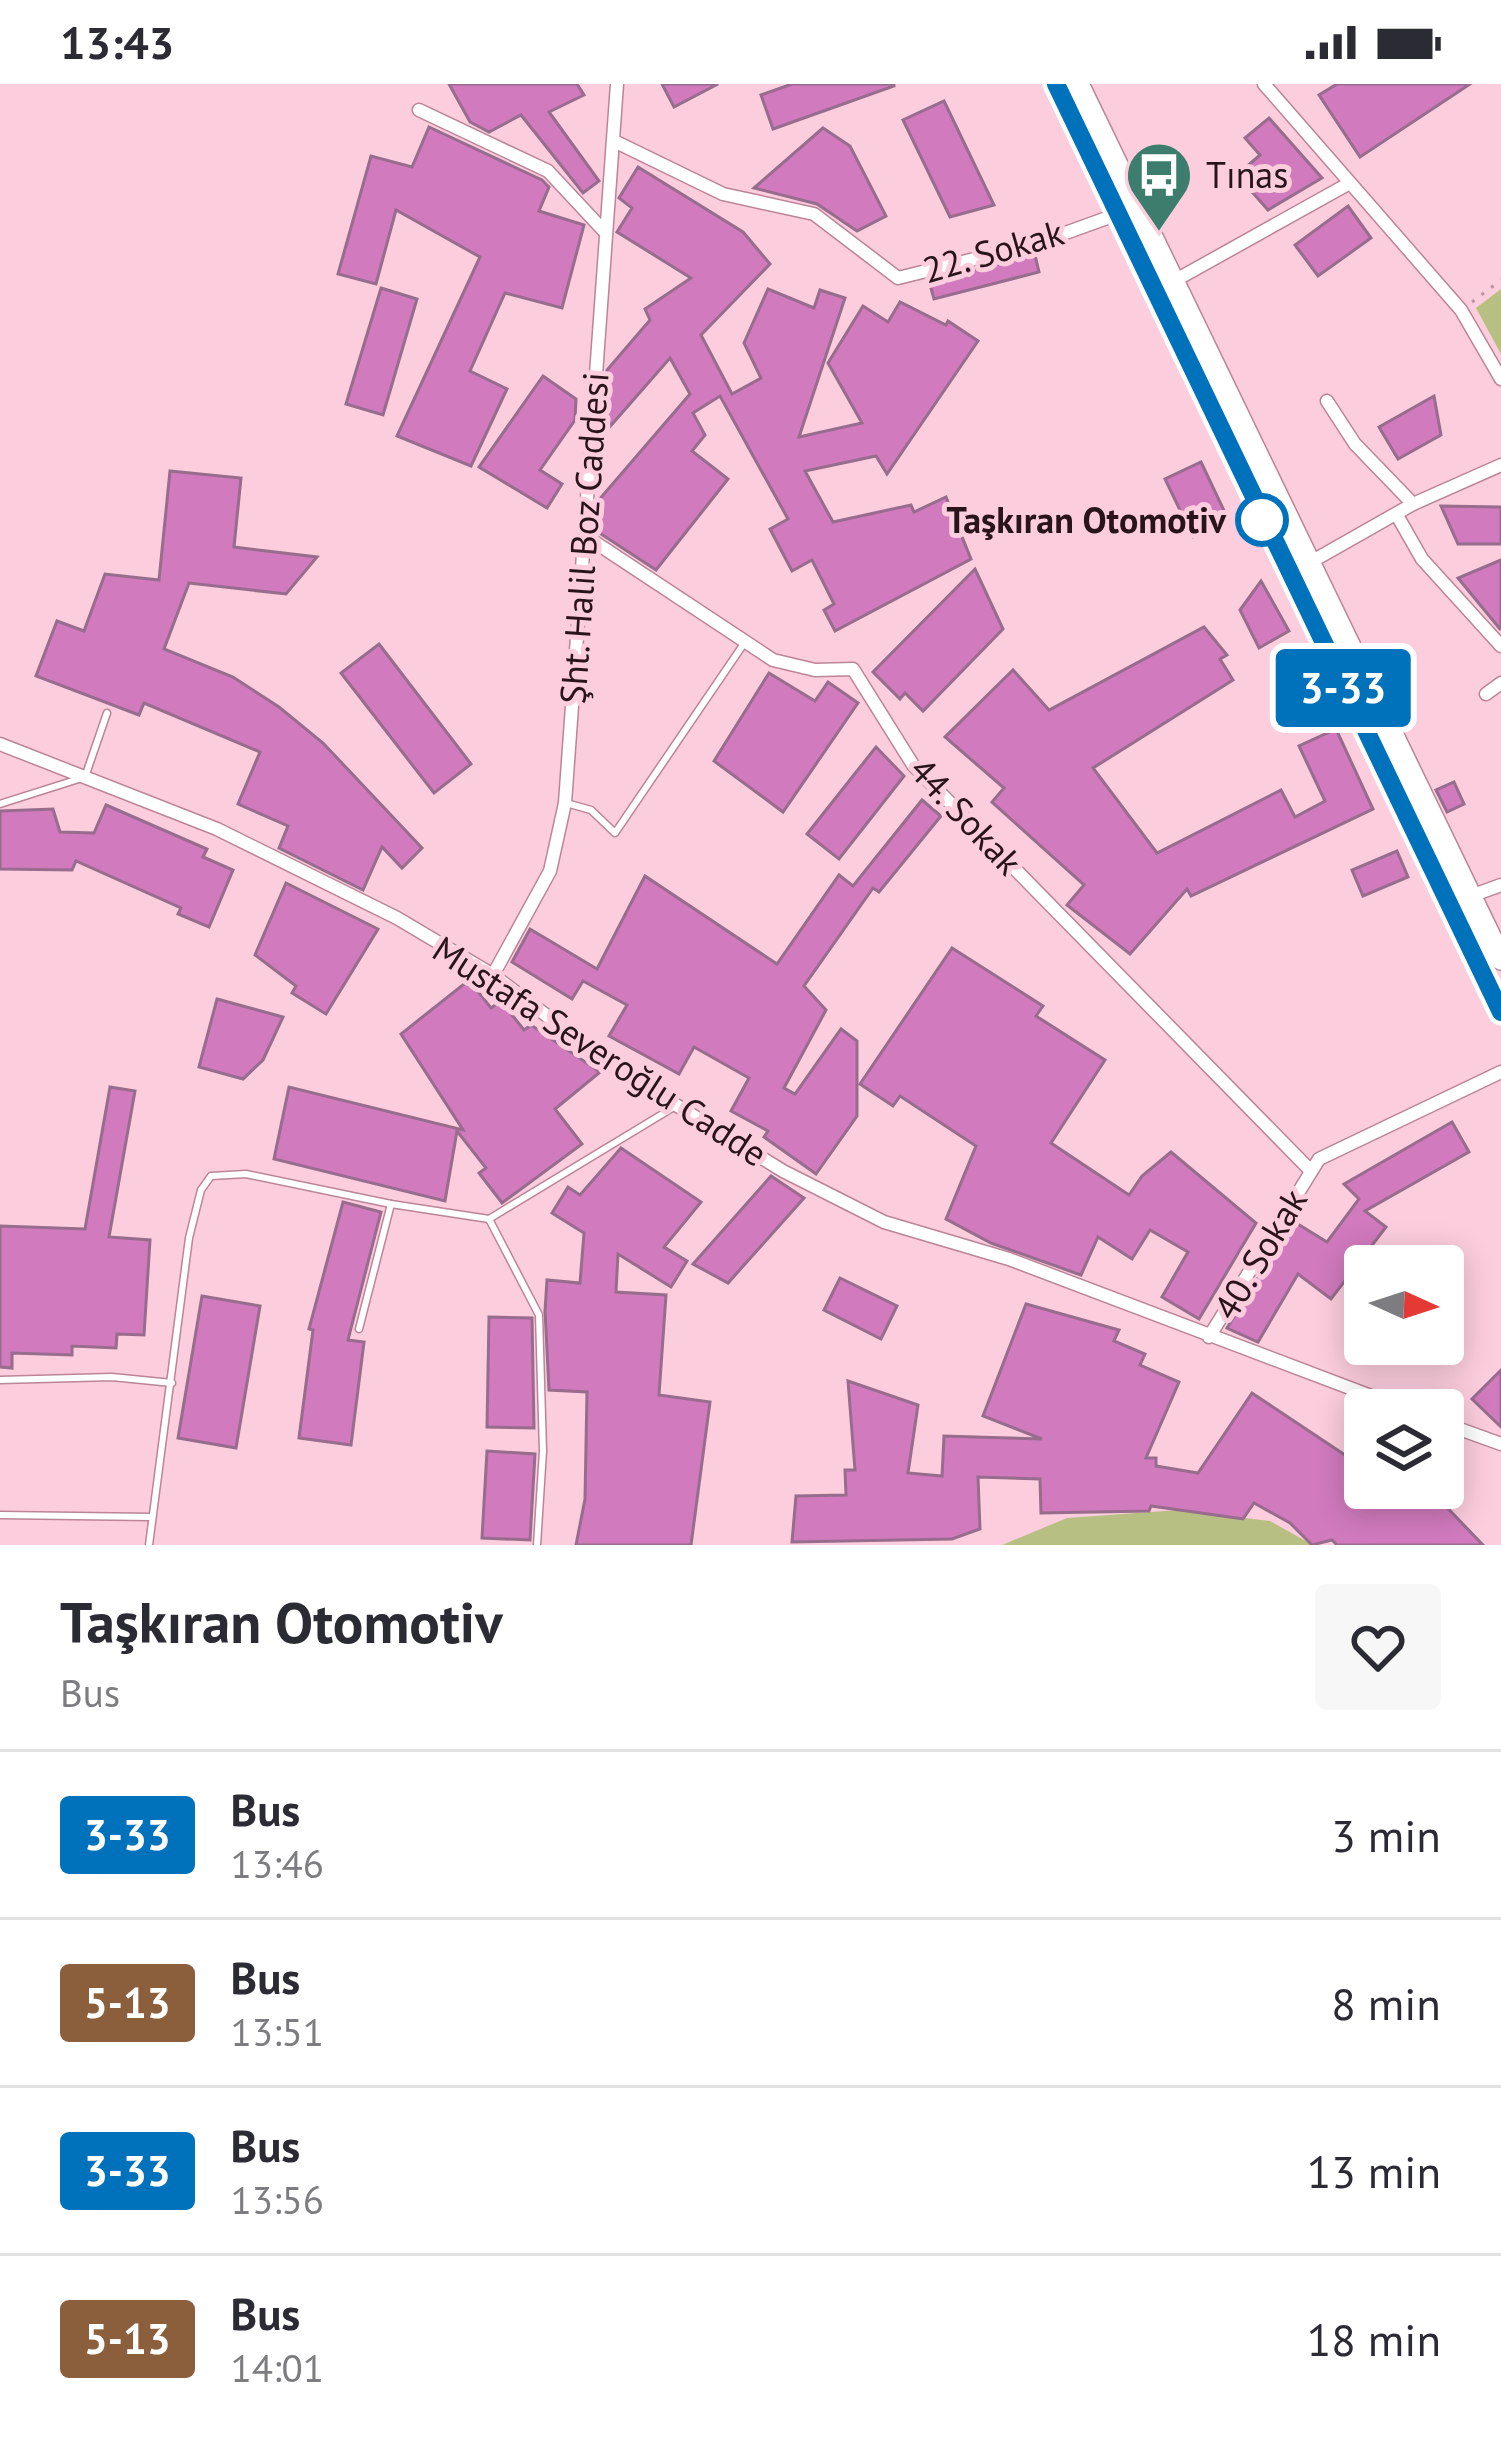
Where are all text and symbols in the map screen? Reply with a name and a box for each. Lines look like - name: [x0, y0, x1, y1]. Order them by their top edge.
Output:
- text: 13:43: [60, 13, 174, 71]
- bus stop icon: Tınas: [1124, 140, 1194, 234]
- place label: Tınas: [1206, 151, 1288, 198]
- street label: 22. Sokak: [917, 208, 1069, 293]
- street label: Şht. Halil Boz Caddesi: [548, 371, 619, 705]
- marker: Taşkıran Otomotiv: [1237, 495, 1287, 545]
- place label: Taşkıran Otomotiv: [947, 496, 1227, 543]
- line badge: 3-33: [1259, 649, 1427, 727]
- text: 3-33: [1300, 660, 1386, 715]
- street label: 44. Sokak: [900, 747, 1033, 885]
- street label: Mustafa Severoğlu Cadde: [424, 925, 776, 1176]
- street label: 40. Sokak: [1202, 1180, 1317, 1328]
- north arrow: [1344, 1245, 1464, 1365]
- map controls: [1344, 1245, 1464, 1509]
- button: layers: [1344, 1389, 1464, 1509]
- button: heart: [1315, 1584, 1441, 1710]
- text: Taşkıran Otomotiv: [60, 1585, 502, 1659]
- text: Bus: [60, 1667, 120, 1718]
- text: Bus: [231, 1780, 300, 1838]
- text: 3 min: [1331, 1806, 1441, 1864]
- text: 3-33: [84, 1807, 171, 1862]
- text: 13:46: [231, 1838, 324, 1889]
- text: Bus: [231, 1948, 300, 2006]
- text: 8 min: [1331, 1974, 1441, 2032]
- text: 5-13: [84, 1975, 171, 2030]
- text: 13:51: [231, 2006, 324, 2057]
- text: Bus: [231, 2116, 300, 2174]
- text: 13 min: [1307, 2142, 1441, 2200]
- text: 3-33: [84, 2143, 171, 2198]
- text: 13:56: [231, 2174, 324, 2225]
- text: Bus: [231, 2284, 300, 2342]
- text: 18 min: [1307, 2310, 1441, 2368]
- text: 5-13: [84, 2311, 171, 2366]
- text: 14:01: [231, 2342, 324, 2393]

